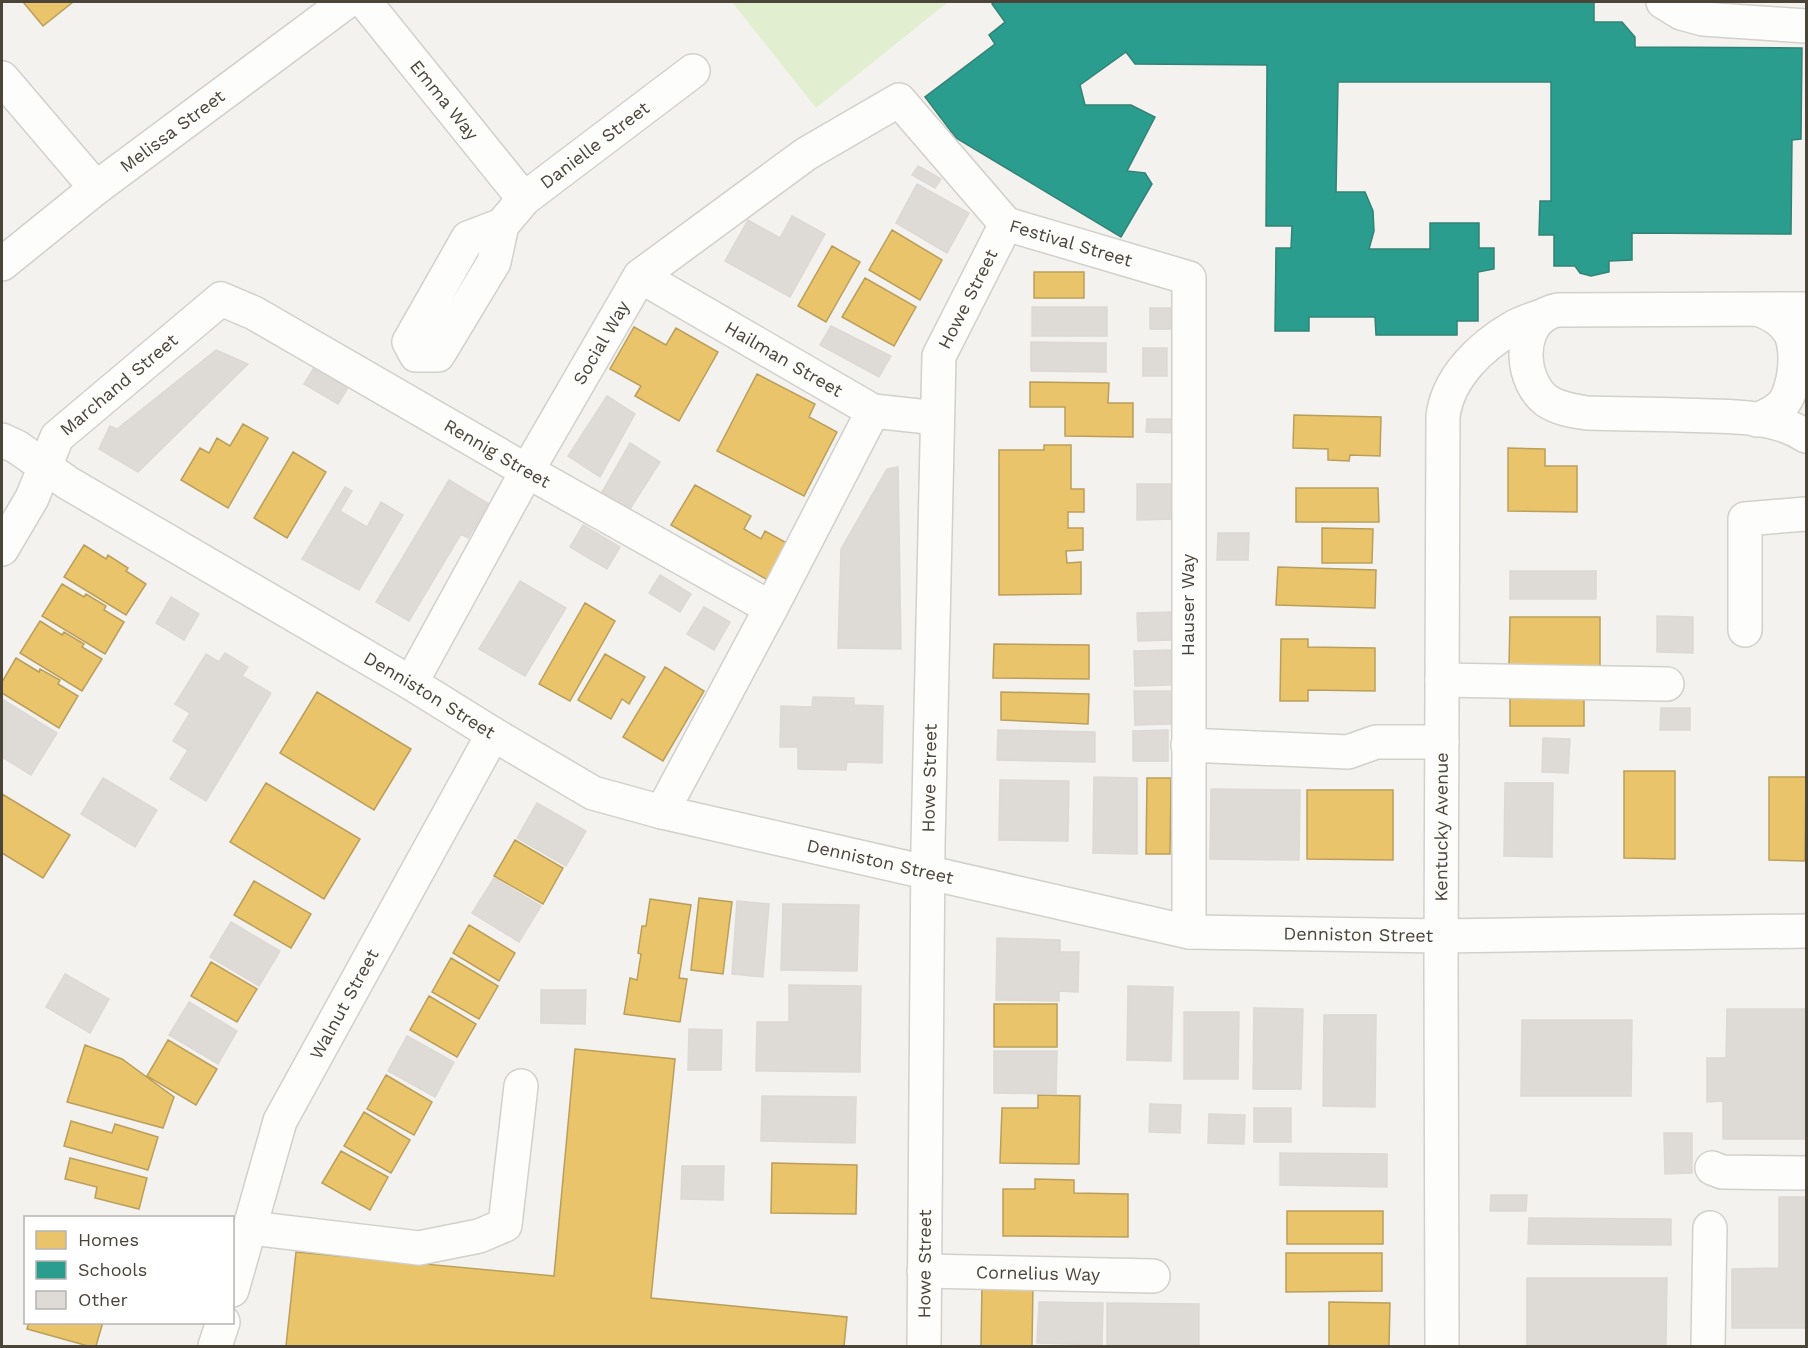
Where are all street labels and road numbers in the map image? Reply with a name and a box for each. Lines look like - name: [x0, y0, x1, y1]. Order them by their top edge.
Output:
- street label: Emma Way: [406, 55, 484, 145]
- street label: Melissa Street: [116, 85, 229, 177]
- street label: Danielle Street: [536, 97, 654, 193]
- street label: Festival Street: [1007, 215, 1135, 271]
- street label: Howe Street: [933, 245, 1002, 352]
- street label: Social Way: [568, 296, 634, 388]
- street label: Hailman Street: [721, 316, 847, 401]
- street label: Marchand Street: [56, 329, 182, 440]
- street label: Rennig Street: [440, 414, 554, 492]
- street label: Hauser Way: [1177, 553, 1198, 656]
- street label: Denniston Street: [360, 647, 499, 743]
- street label: Howe Street: [917, 723, 941, 833]
- street label: Kentucky Avenue: [1430, 752, 1452, 902]
- street label: Denniston Street: [805, 834, 956, 888]
- street label: Denniston Street: [1283, 922, 1434, 946]
- street label: Walnut Street: [305, 945, 383, 1063]
- street label: Howe Street: [913, 1209, 935, 1319]
- street label: Cornelius Way: [976, 1261, 1101, 1285]

